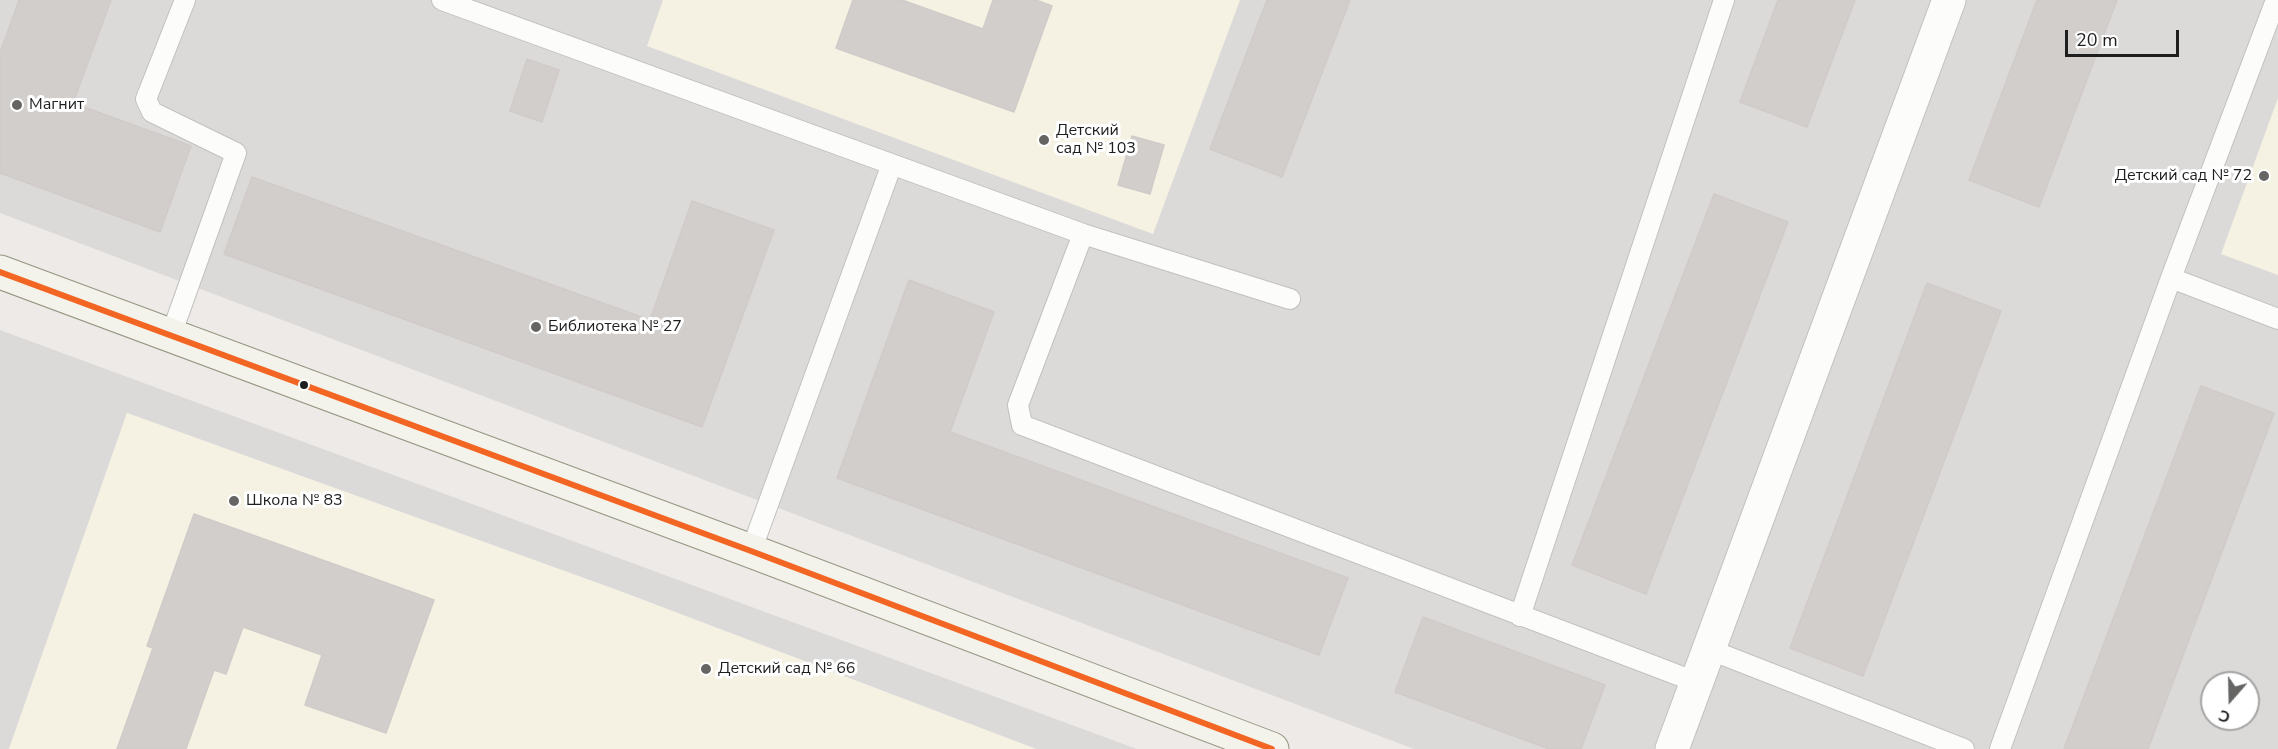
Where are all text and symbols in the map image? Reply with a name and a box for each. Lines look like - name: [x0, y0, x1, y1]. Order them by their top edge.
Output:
- scale bar: [2068, 18, 2182, 56]
- text: 20 m: [2076, 28, 2118, 52]
- place label: Магнит: [29, 95, 84, 115]
- marker: Магнит: [10, 98, 24, 112]
- place label: Детский сад № 103: [1056, 121, 1136, 159]
- marker: Детский сад № 103: [1037, 133, 1051, 147]
- place label: Детский сад № 72: [2115, 166, 2252, 186]
- marker: Детский сад № 72: [2257, 169, 2271, 183]
- place label: Библиотека № 27: [548, 317, 682, 337]
- marker: Библиотека № 27: [529, 320, 543, 334]
- unlabelled marker: [298, 379, 310, 391]
- place label: Школа № 83: [246, 491, 343, 511]
- marker: Школа № 83: [227, 494, 241, 508]
- place label: Детский сад № 66: [718, 659, 855, 679]
- marker: Детский сад № 66: [699, 662, 713, 676]
- north arrow: [2200, 671, 2260, 731]
- text: С: [2216, 704, 2233, 728]

